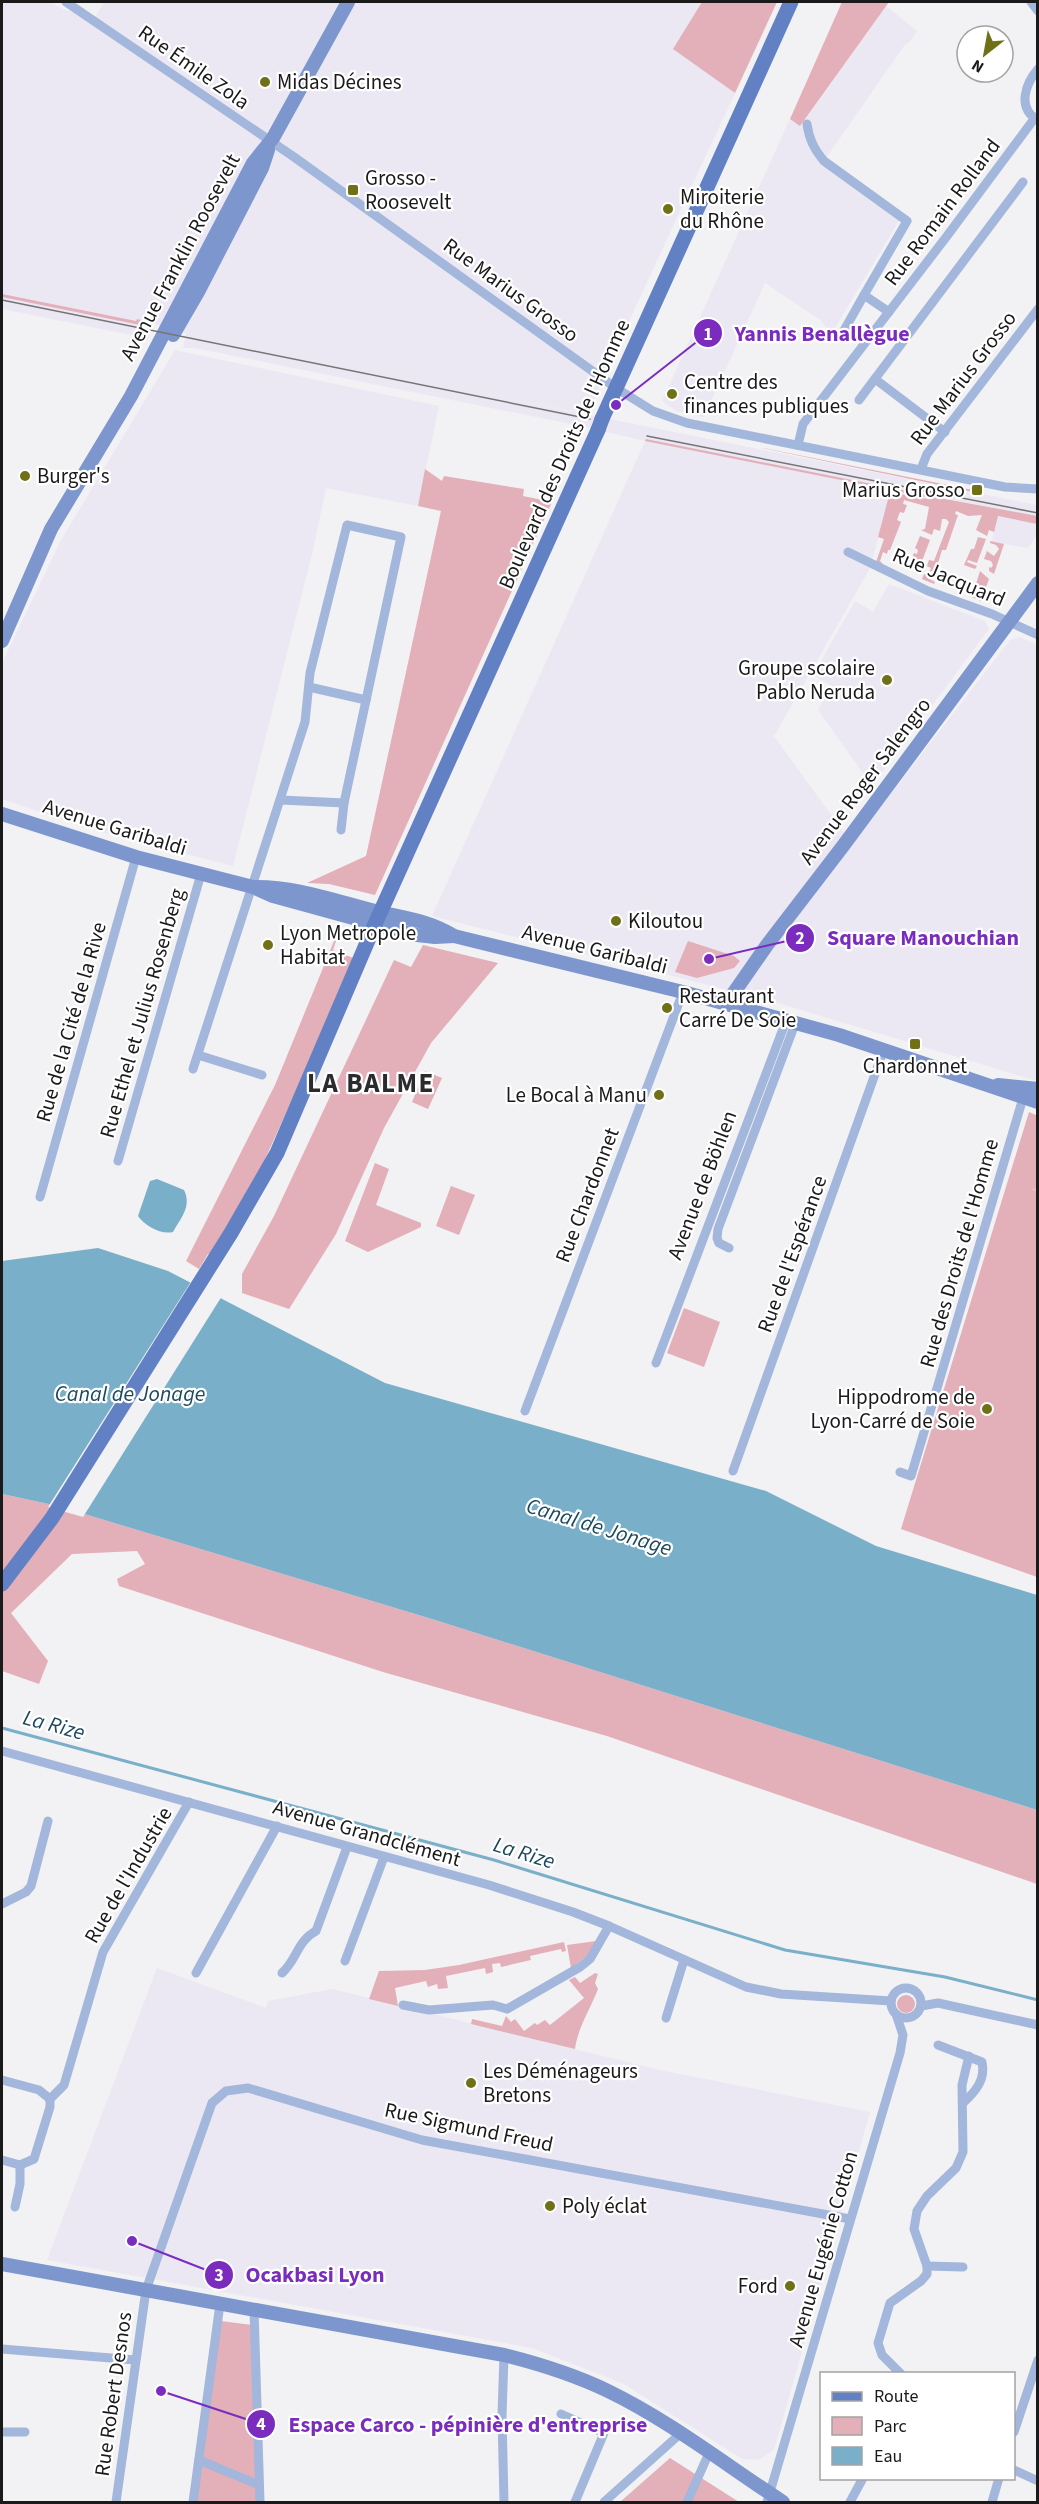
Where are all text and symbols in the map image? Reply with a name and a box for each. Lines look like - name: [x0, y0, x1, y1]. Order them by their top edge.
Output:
- street label: Rue Émile Zola: [132, 17, 256, 117]
- north arrow: [955, 24, 1015, 84]
- text: N: [968, 54, 988, 78]
- place label: Midas Décines: [277, 67, 402, 97]
- marker: Midas Décines: [258, 75, 272, 89]
- street label: Rue Romain Rolland: [877, 132, 1007, 292]
- street label: Avenue Franklin Roosevelt: [113, 148, 247, 366]
- place label: Grosso - Roosevelt: [365, 163, 451, 217]
- place label: Miroiterie du Rhône: [680, 182, 764, 236]
- marker: Grosso - Roosevelt: [346, 183, 360, 197]
- marker: Miroiterie du Rhône: [661, 202, 675, 216]
- street label: Rue Marius Grosso: [437, 231, 585, 349]
- street label: Rue Marius Grosso: [903, 305, 1023, 451]
- callout: Yannis Benallègue: [693, 313, 922, 353]
- street label: Boulevard des Droits de l'Homme: [491, 314, 637, 594]
- text: Yannis Benallègue: [733, 318, 910, 350]
- text: 1: [703, 322, 713, 347]
- place label: Centre des finances publiques: [684, 367, 849, 421]
- marker: Centre des finances publiques: [665, 387, 679, 401]
- place label: Burger's: [37, 461, 110, 491]
- marker: Burger's: [18, 469, 32, 483]
- place label: Marius Grosso: [842, 475, 965, 505]
- marker: Marius Grosso: [970, 483, 984, 497]
- street label: Rue Jacquard: [888, 540, 1010, 614]
- place label: Groupe scolaire Pablo Neruda: [738, 653, 875, 707]
- marker: Groupe scolaire Pablo Neruda: [880, 673, 894, 687]
- street label: Avenue Roger Salengro: [792, 691, 938, 871]
- street label: Avenue Garibaldi: [39, 791, 191, 863]
- street label: Rue Ethel et Julius Rosenberg: [92, 884, 192, 1141]
- place label: Kiloutou: [628, 906, 703, 936]
- marker: Kiloutou: [609, 914, 623, 928]
- street label: Avenue Garibaldi: [519, 916, 671, 982]
- place label: Lyon Metropole Habitat: [280, 918, 416, 972]
- callout: Square Manouchian: [785, 918, 1031, 958]
- street label: Rue de la Cité de la Rive: [28, 919, 114, 1125]
- text: Square Manouchian: [827, 922, 1019, 954]
- text: 2: [795, 926, 805, 951]
- marker: Lyon Metropole Habitat: [261, 938, 275, 952]
- place label: Restaurant Carré De Soie: [679, 981, 796, 1035]
- marker: Restaurant Carré De Soie: [660, 1001, 674, 1015]
- marker: Chardonnet: [908, 1037, 922, 1051]
- place label: Chardonnet: [863, 1051, 967, 1081]
- district label: LA BALME: [307, 1064, 435, 1103]
- place label: Le Bocal à Manu: [506, 1080, 647, 1110]
- marker: Le Bocal à Manu: [652, 1088, 666, 1102]
- street label: Avenue de Böhlen: [660, 1106, 744, 1264]
- street label: Rue Chardonnet: [547, 1123, 627, 1267]
- street label: Rue des Droits de l'Homme: [912, 1135, 1006, 1371]
- street label: Rue de l'Espérance: [750, 1171, 834, 1337]
- water label: Canal de Jonage: [55, 1378, 205, 1410]
- place label: Hippodrome de Lyon-Carré de Soie: [810, 1382, 975, 1436]
- marker: Hippodrome de Lyon-Carré de Soie: [980, 1402, 994, 1416]
- water label: Canal de Jonage: [522, 1490, 676, 1564]
- water label: La Rize: [20, 1701, 88, 1749]
- street label: Avenue Grandclément: [270, 1792, 464, 1874]
- street label: Rue de l'Industrie: [77, 1801, 179, 1949]
- water label: La Rize: [489, 1829, 559, 1877]
- place label: Les Déménageurs Bretons: [483, 2056, 638, 2110]
- marker: Les Déménageurs Bretons: [464, 2076, 478, 2090]
- street label: Rue Sigmund Freud: [382, 2094, 556, 2160]
- street label: Avenue Eugénie Cotton: [781, 2147, 865, 2351]
- place label: Poly éclat: [562, 2191, 647, 2221]
- marker: Poly éclat: [543, 2199, 557, 2213]
- callout: Ocakbasi Lyon: [204, 2255, 397, 2295]
- text: Ocakbasi Lyon: [245, 2259, 385, 2291]
- text: 3: [214, 2263, 224, 2288]
- place label: Ford: [738, 2271, 778, 2301]
- marker: Ford: [783, 2279, 797, 2293]
- street label: Rue Robert Desnos: [87, 2310, 139, 2478]
- legend: [820, 2372, 1015, 2480]
- text: Route: [874, 2384, 918, 2409]
- callout: Espace Carco - pépinière d'entreprise: [246, 2404, 659, 2444]
- text: Espace Carco - pépinière d'entreprise: [288, 2409, 648, 2441]
- text: 4: [256, 2412, 266, 2437]
- text: Parc: [874, 2414, 907, 2439]
- text: Eau: [874, 2444, 902, 2469]

